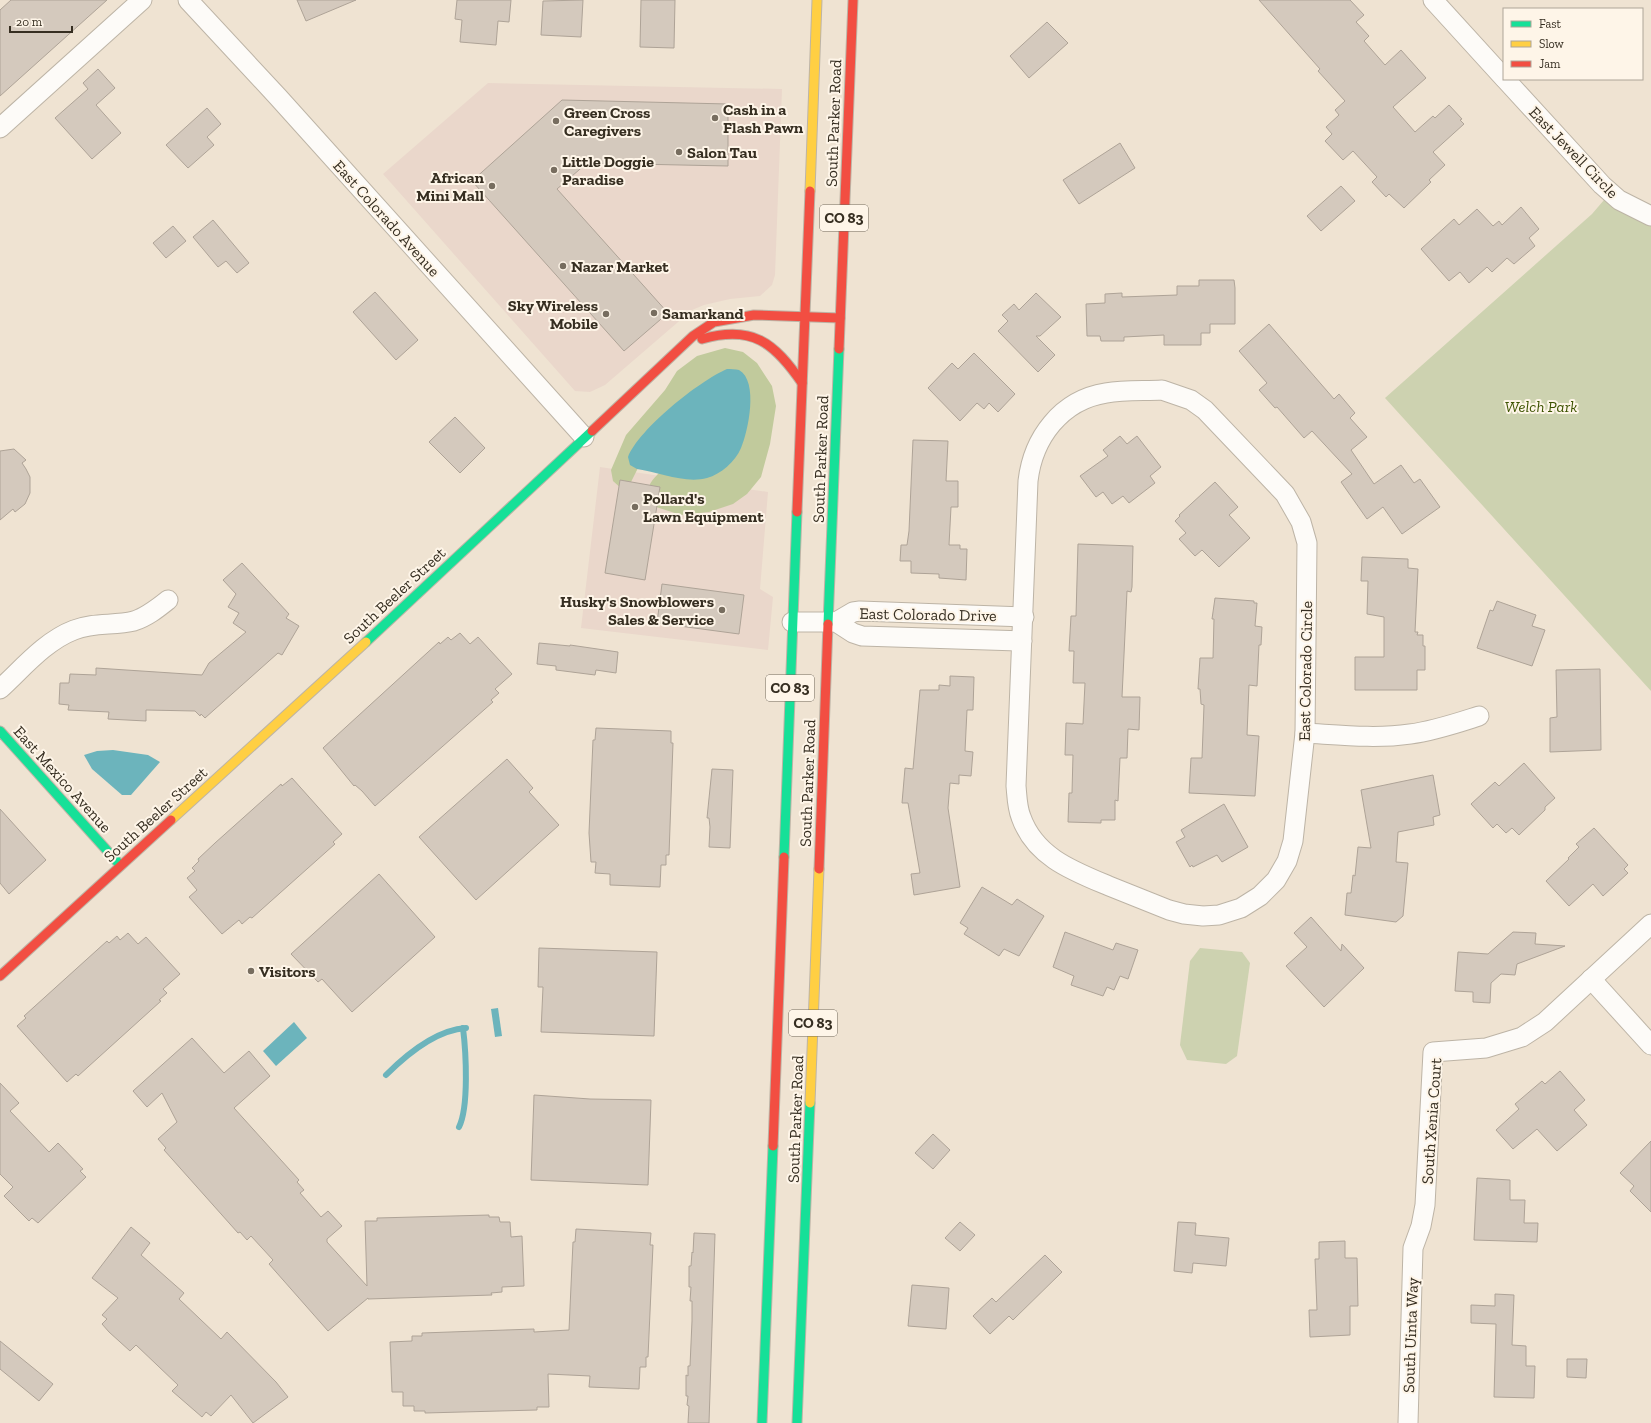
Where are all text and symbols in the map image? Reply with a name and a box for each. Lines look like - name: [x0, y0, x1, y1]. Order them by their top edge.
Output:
- scale bar: [10, 8, 72, 34]
- legend: [1503, 8, 1643, 80]
- text: 20 m: [16, 15, 43, 29]
- text: Fast: [1539, 17, 1562, 31]
- text: Slow: [1539, 37, 1565, 51]
- text: Jam: [1539, 57, 1561, 71]
- street label: South Parker Road: [822, 59, 845, 187]
- place label: Cash in a Flash Pawn: [723, 100, 804, 137]
- place label: Green Cross Caregivers: [564, 103, 650, 140]
- street label: East Jewell Circle: [1525, 103, 1622, 202]
- marker: Cash in a Flash Pawn: [710, 113, 720, 123]
- marker: Green Cross Caregivers: [551, 116, 561, 126]
- place label: Salon Tau: [687, 143, 758, 162]
- marker: Salon Tau: [674, 147, 684, 157]
- place label: Little Doggie Paradise: [562, 152, 654, 189]
- street label: East Colorado Avenue: [329, 156, 444, 280]
- marker: Little Doggie Paradise: [549, 165, 559, 175]
- place label: African Mini Mall: [416, 168, 484, 205]
- marker: African Mini Mall: [487, 181, 497, 191]
- road number: CO 83: [820, 205, 868, 231]
- place label: Nazar Market: [571, 257, 669, 276]
- marker: Nazar Market: [558, 261, 568, 271]
- place label: Sky Wireless Mobile: [508, 296, 598, 333]
- place label: Samarkand: [662, 304, 744, 323]
- marker: Samarkand: [649, 308, 659, 318]
- marker: Sky Wireless Mobile: [601, 309, 611, 319]
- street label: South Parker Road: [809, 395, 832, 523]
- park label: Welch Park: [1505, 397, 1577, 416]
- place label: Pollard's Lawn Equipment: [643, 489, 764, 526]
- marker: Pollard's Lawn Equipment: [630, 502, 640, 512]
- street label: South Beeler Street: [339, 543, 449, 648]
- place label: Husky's Snowblowers Sales & Service: [560, 592, 714, 629]
- street label: East Colorado Circle: [1295, 601, 1316, 741]
- street label: East Colorado Drive: [859, 604, 997, 625]
- marker: Husky's Snowblowers Sales & Service: [717, 605, 727, 615]
- road number: CO 83: [766, 675, 814, 701]
- street label: South Parker Road: [796, 719, 819, 847]
- street label: East Mexico Avenue: [10, 722, 116, 837]
- street label: South Beeler Street: [100, 763, 211, 866]
- place label: Visitors: [259, 962, 316, 981]
- marker: Visitors: [246, 966, 256, 976]
- road number: CO 83: [789, 1010, 837, 1036]
- street label: South Parker Road: [784, 1055, 807, 1183]
- street label: South Xenia Court: [1418, 1057, 1445, 1185]
- street label: South Uinta Way: [1399, 1276, 1422, 1393]

